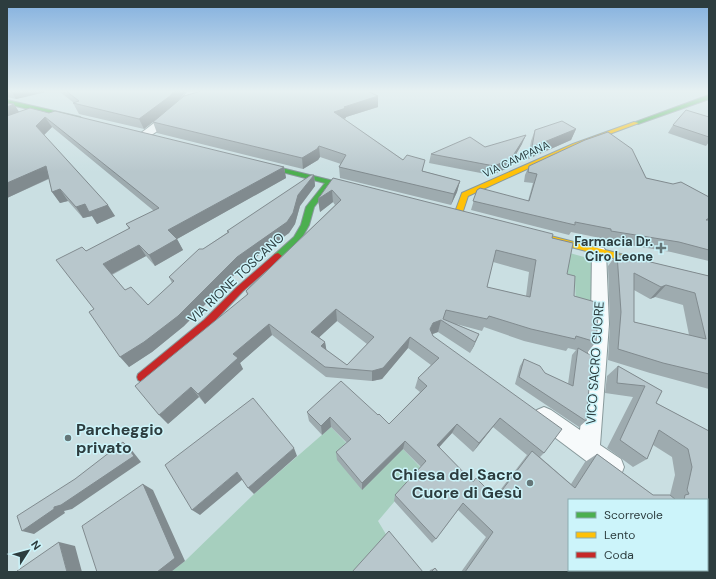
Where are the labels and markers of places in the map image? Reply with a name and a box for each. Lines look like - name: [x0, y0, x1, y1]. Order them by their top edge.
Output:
- place label: Farmacia Dr. Ciro Leone: [574, 233, 653, 265]
- marker: Farmacia Dr. Ciro Leone: [656, 243, 666, 253]
- place label: Parcheggio privato: [76, 419, 163, 458]
- marker: Parcheggio privato: [63, 433, 73, 443]
- place label: Chiesa del Sacro Cuore di Gesù: [392, 464, 522, 503]
- marker: Chiesa del Sacro Cuore di Gesù: [525, 478, 535, 488]

